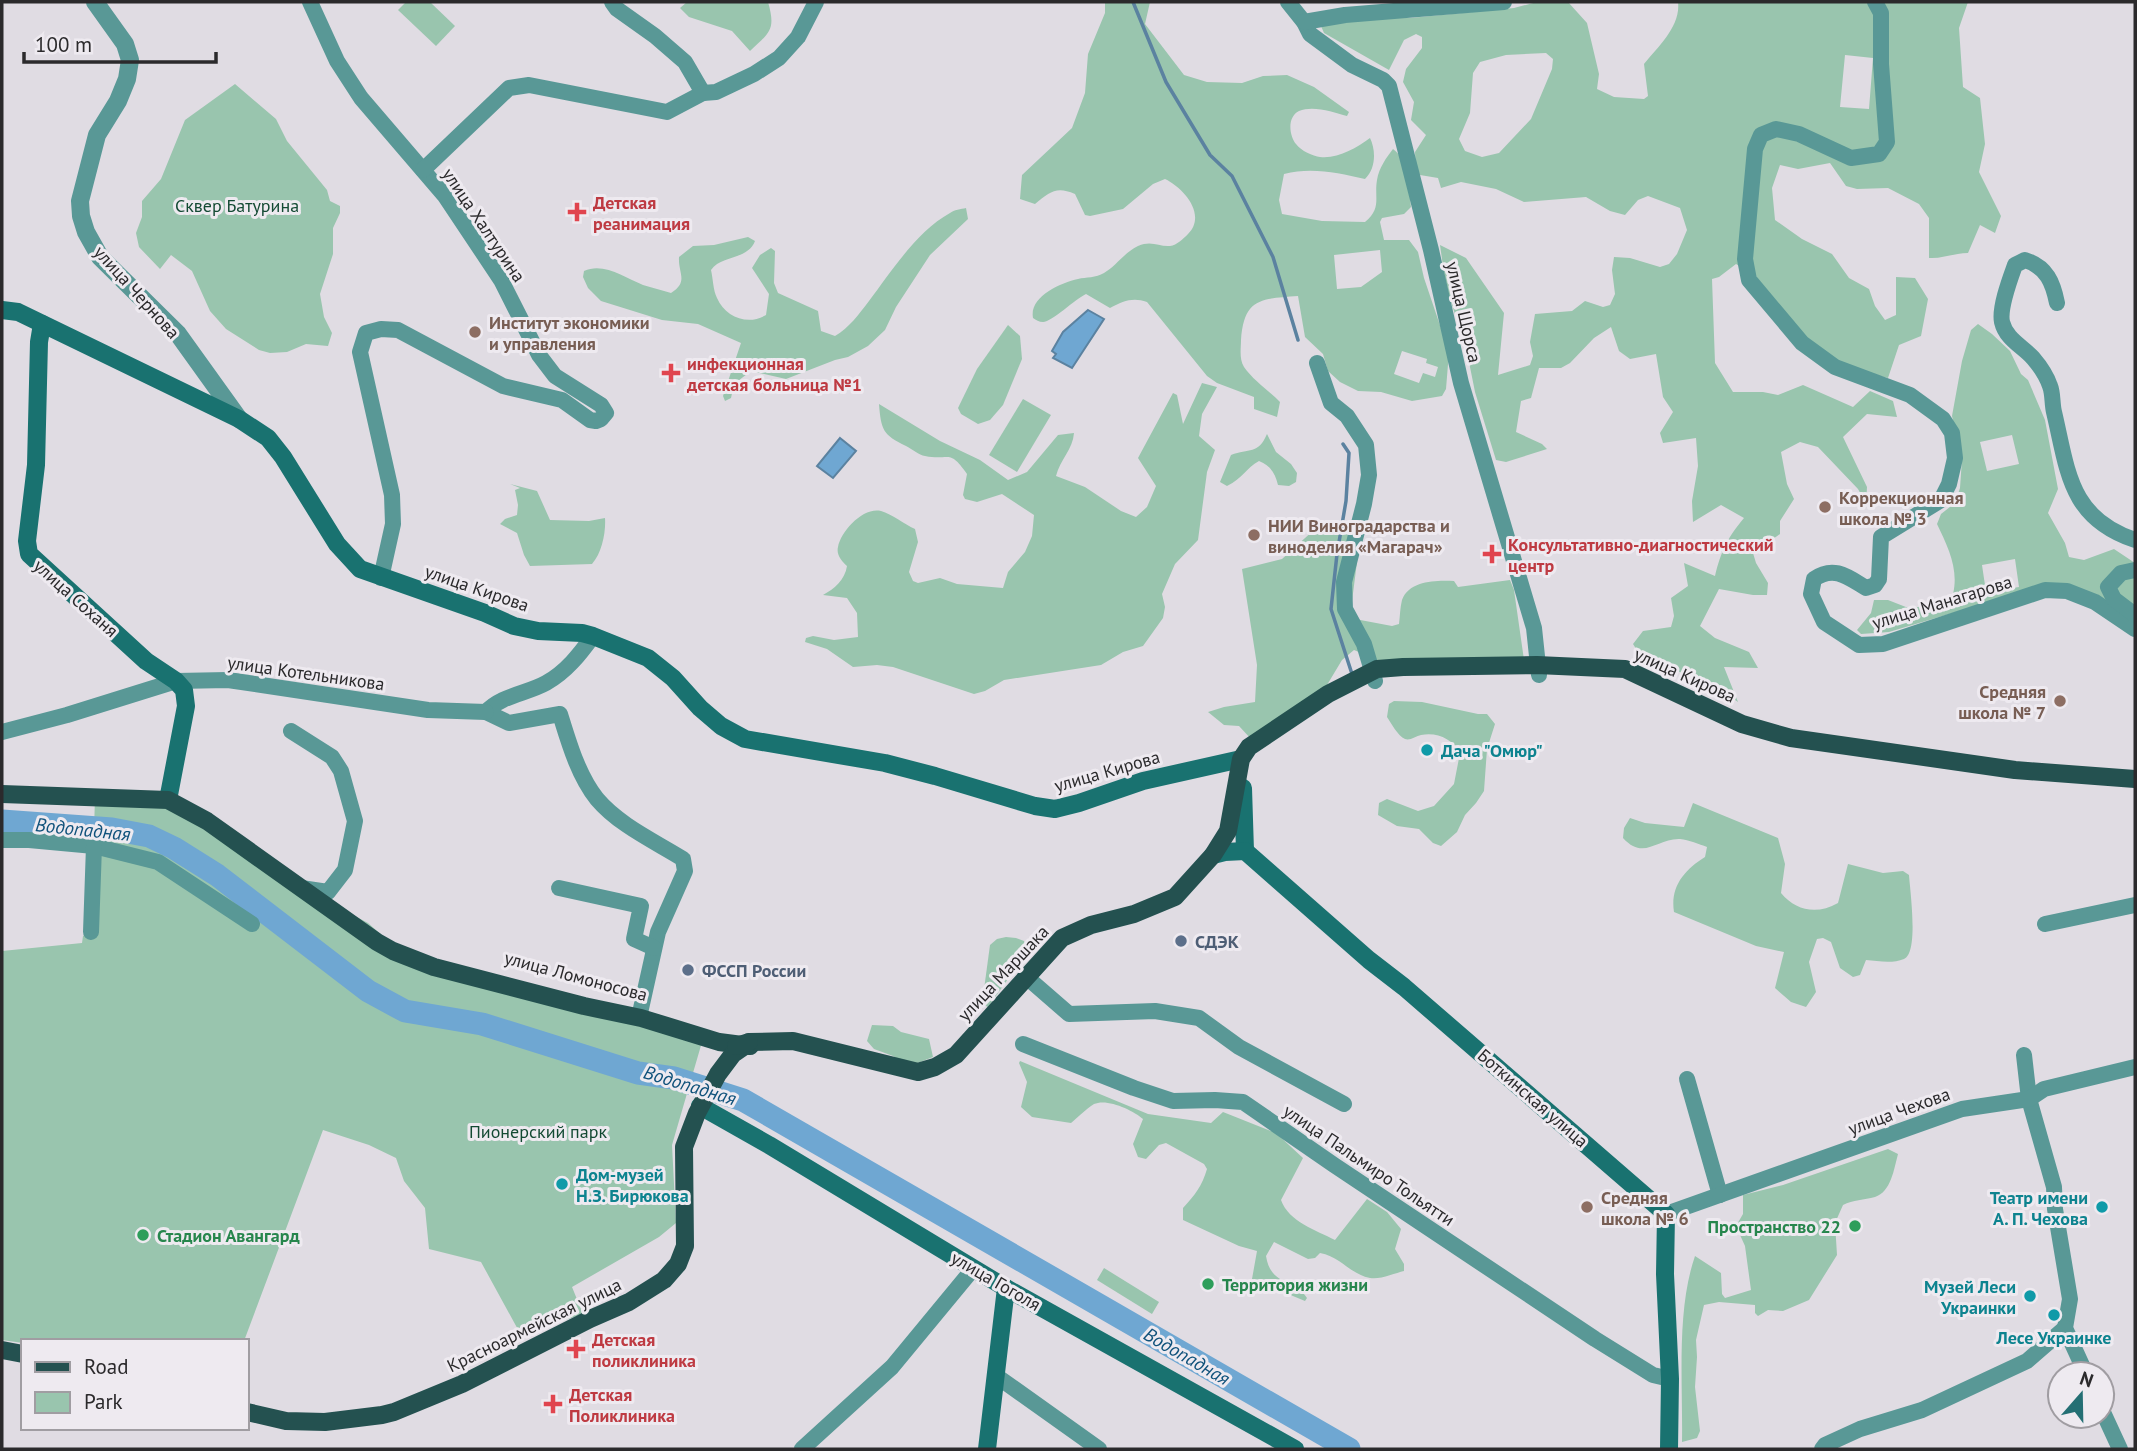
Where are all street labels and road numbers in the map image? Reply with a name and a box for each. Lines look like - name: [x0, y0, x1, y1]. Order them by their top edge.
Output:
- street label: улица Халтурина: [437, 163, 531, 287]
- street label: улица Чернова: [89, 241, 185, 343]
- street label: улица Щорса: [1441, 259, 1487, 365]
- street label: улица Соханя: [29, 554, 123, 642]
- street label: улица Кирова: [422, 559, 532, 617]
- street label: улица Манагарова: [1869, 570, 2015, 634]
- street label: улица Кирова: [1631, 642, 1739, 708]
- street label: улица Котельникова: [226, 651, 386, 695]
- street label: улица Кирова: [1052, 745, 1162, 797]
- street label: улица Маршака: [953, 920, 1053, 1026]
- street label: улица Ломоносова: [502, 946, 650, 1006]
- street label: Боткинская улица: [1473, 1044, 1593, 1152]
- street label: улица Чехова: [1845, 1082, 1953, 1140]
- street label: улица Пальмиро Тольятти: [1279, 1099, 1459, 1231]
- street label: улица Гоголя: [947, 1246, 1045, 1316]
- street label: Красноармейская улица: [443, 1273, 625, 1377]

